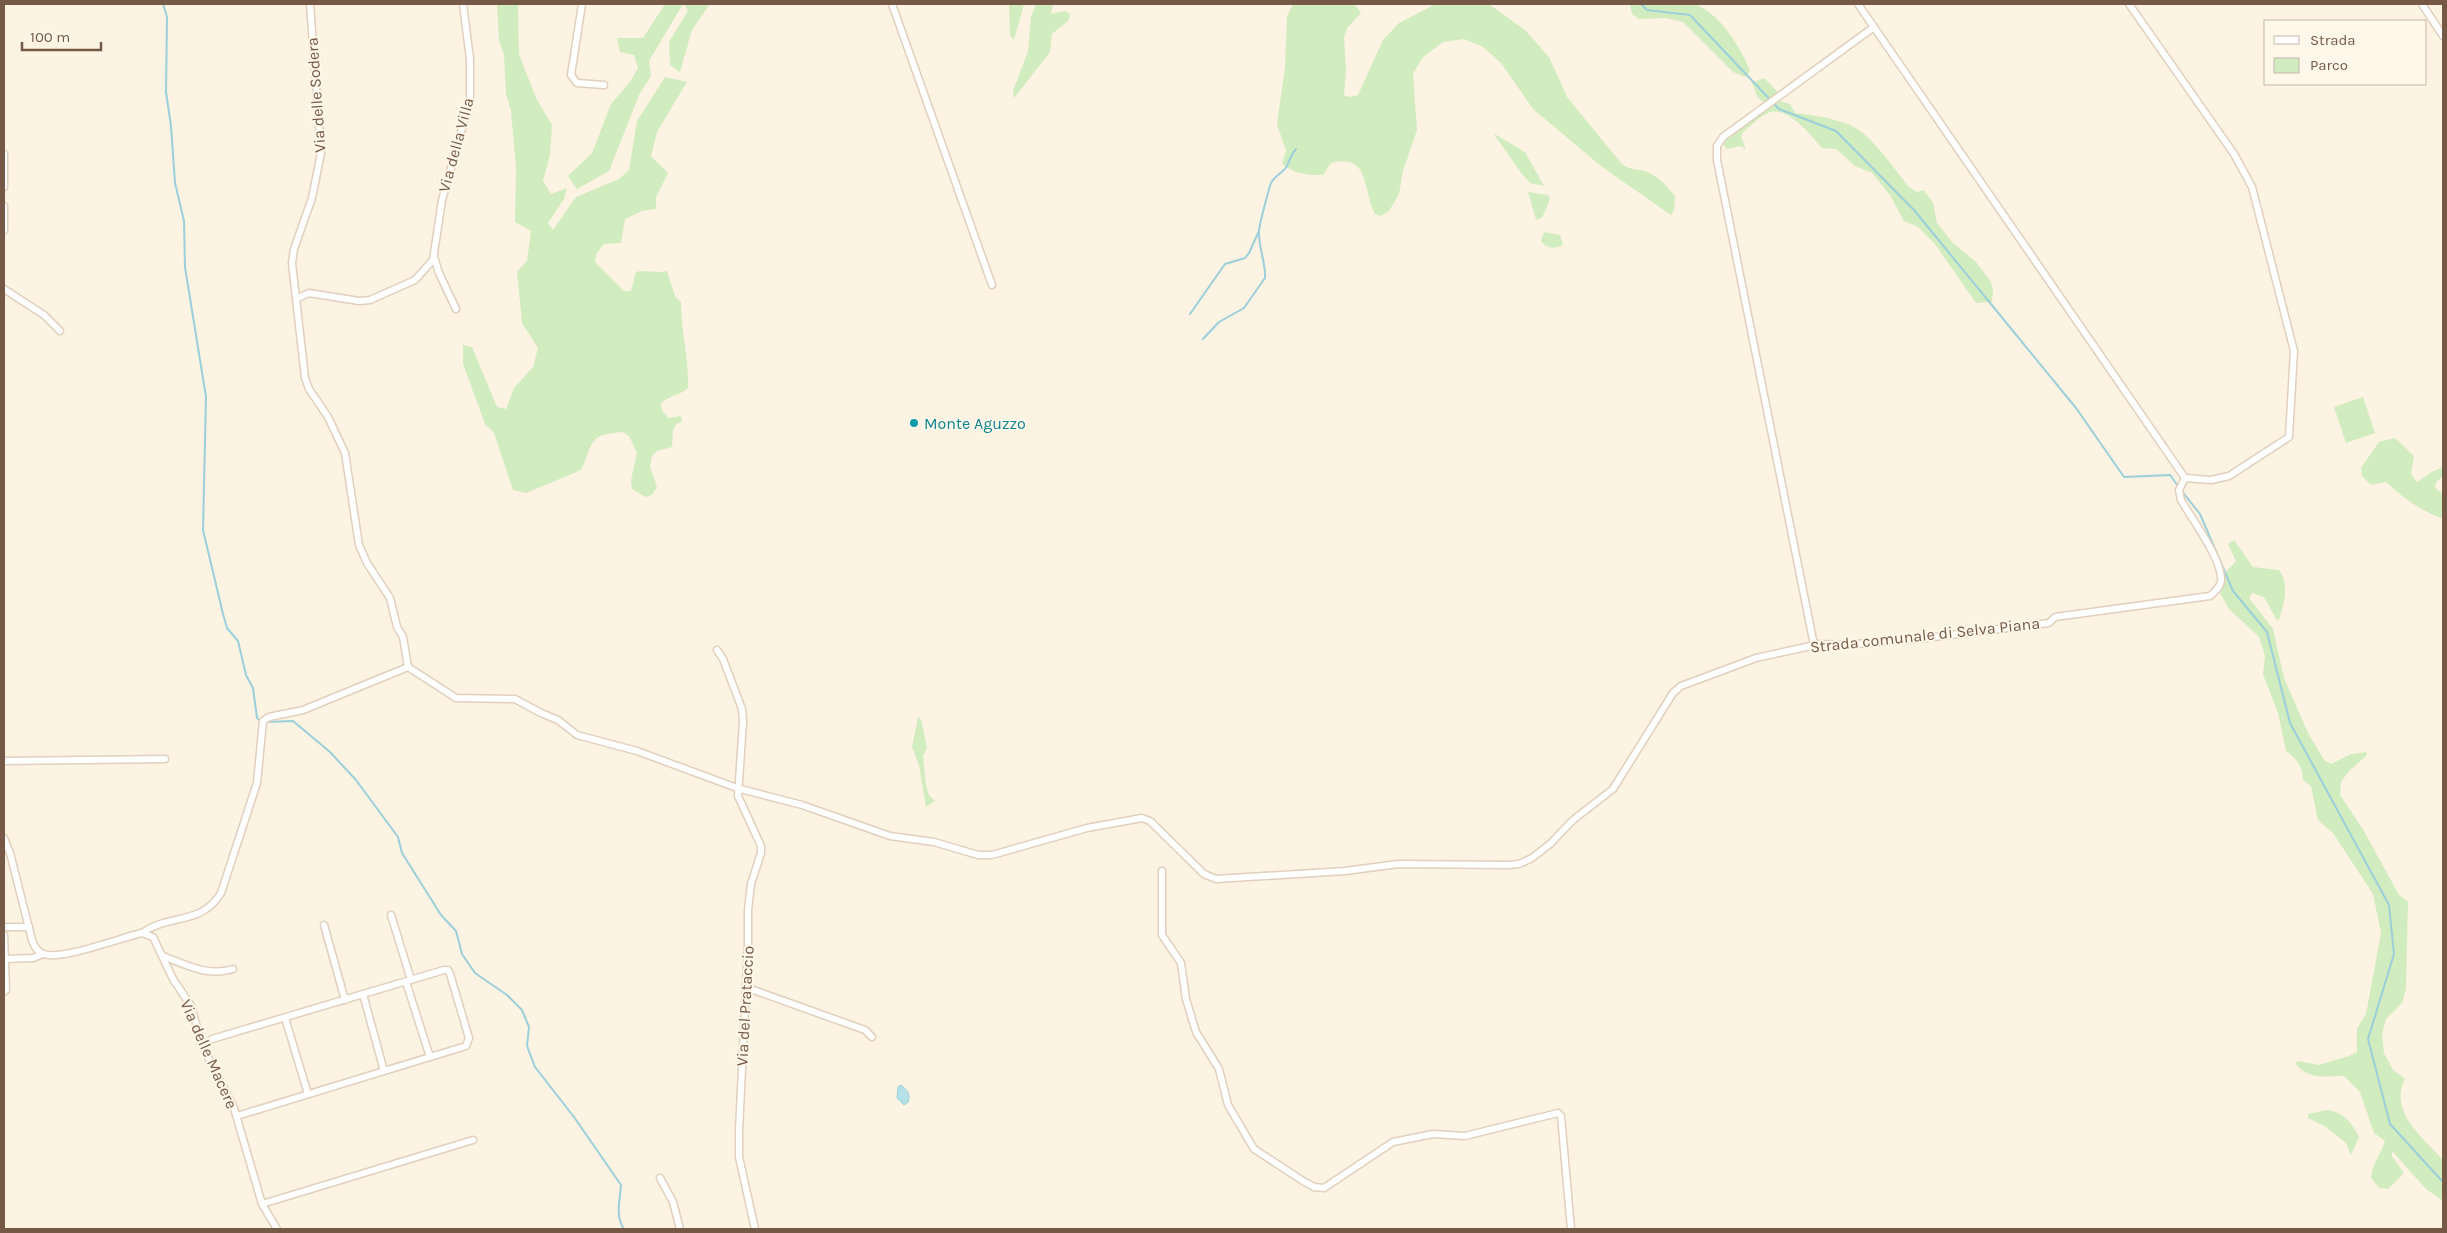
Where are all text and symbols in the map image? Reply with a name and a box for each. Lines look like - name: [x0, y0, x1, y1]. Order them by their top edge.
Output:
- scale bar: [22, 20, 101, 52]
- legend: [2264, 20, 2427, 85]
- text: 100 m: [30, 28, 70, 46]
- text: Strada: [2310, 31, 2356, 49]
- street label: Via delle Sodera: [302, 37, 330, 153]
- text: Parco: [2310, 56, 2348, 74]
- street label: Via della Villa: [434, 96, 478, 194]
- place label: Monte Aguzzo: [924, 414, 1026, 433]
- marker: Monte Aguzzo: [908, 417, 920, 429]
- street label: Strada comunale di Selva Piana: [1809, 613, 2041, 657]
- street label: Via del Prataccio: [732, 945, 758, 1067]
- street label: Via delle Macere: [176, 996, 242, 1112]

